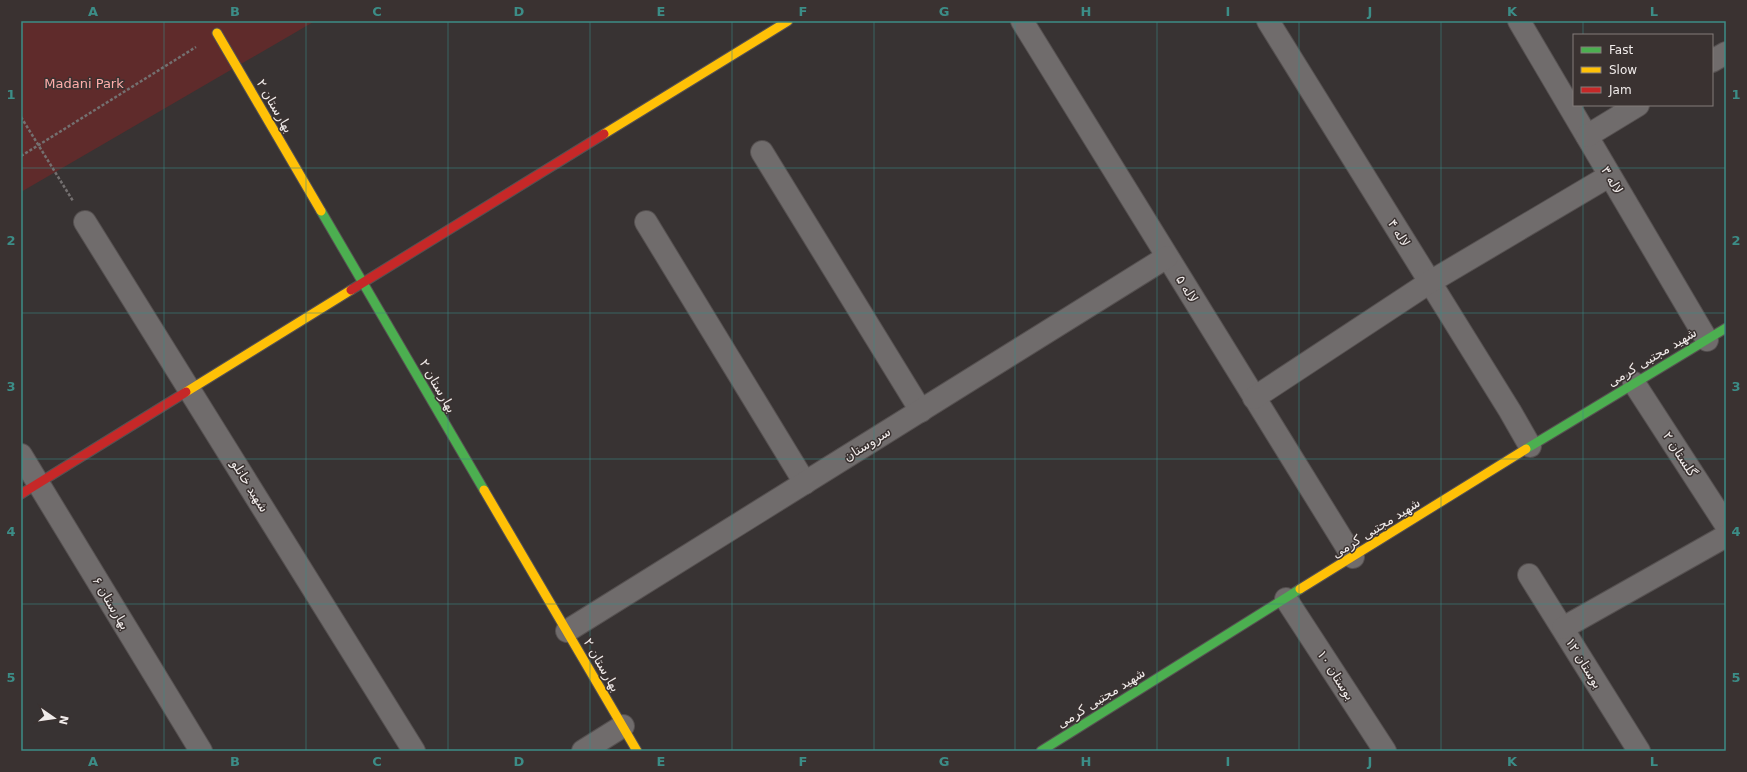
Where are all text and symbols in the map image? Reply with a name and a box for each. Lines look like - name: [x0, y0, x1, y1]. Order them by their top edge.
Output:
- text: A: [88, 4, 98, 19]
- text: B: [230, 4, 240, 19]
- text: C: [372, 4, 382, 19]
- text: D: [514, 4, 525, 19]
- text: E: [657, 4, 665, 19]
- text: F: [799, 4, 807, 19]
- text: G: [939, 4, 949, 19]
- text: H: [1081, 4, 1091, 19]
- text: I: [1226, 4, 1230, 19]
- text: J: [1367, 4, 1372, 19]
- text: K: [1507, 4, 1518, 19]
- text: L: [1650, 4, 1658, 19]
- legend: [1573, 34, 1713, 106]
- text: Fast: [1609, 43, 1633, 57]
- text: Slow: [1609, 63, 1637, 77]
- park label: Madani Park: [44, 76, 124, 91]
- street label: بهارستان ۲: [253, 77, 296, 136]
- text: Jam: [1608, 83, 1632, 97]
- text: 1: [6, 87, 16, 102]
- text: 1: [1731, 87, 1741, 102]
- street label: لاله ۳: [1598, 163, 1626, 197]
- street label: لاله ۴: [1385, 217, 1413, 249]
- text: 2: [6, 233, 16, 248]
- text: 2: [1731, 233, 1741, 248]
- street label: لاله ۵: [1173, 273, 1201, 305]
- street label: شهید مجتبی کرمی: [1605, 325, 1700, 390]
- street label: بهارستان ۲: [416, 357, 459, 416]
- text: 3: [6, 379, 16, 394]
- text: 3: [1731, 379, 1741, 394]
- street label: سروستان: [841, 424, 894, 465]
- street label: گلستان ۲: [1660, 429, 1701, 480]
- street label: شهید خانلو: [227, 456, 272, 515]
- street label: شهید مجتبی کرمی: [1329, 495, 1423, 562]
- text: 4: [6, 524, 16, 539]
- text: 4: [1731, 524, 1741, 539]
- street label: بهارستان ۶: [88, 574, 133, 633]
- street label: بوستان ۱۲: [1562, 635, 1605, 692]
- street label: بهارستان ۲: [580, 636, 623, 695]
- street label: بوستان ۱۰: [1313, 647, 1358, 703]
- street label: شهید مجتبی کرمی: [1054, 665, 1148, 732]
- text: 5: [6, 670, 16, 685]
- text: 5: [1731, 670, 1741, 685]
- north arrow: [34, 698, 74, 738]
- text: N: [56, 714, 71, 726]
- text: A: [88, 754, 98, 769]
- text: B: [230, 754, 240, 769]
- text: C: [372, 754, 382, 769]
- text: D: [514, 754, 525, 769]
- text: E: [657, 754, 665, 769]
- text: F: [799, 754, 807, 769]
- text: G: [939, 754, 949, 769]
- text: H: [1081, 754, 1091, 769]
- text: I: [1226, 754, 1230, 769]
- text: J: [1367, 754, 1372, 769]
- text: K: [1507, 754, 1518, 769]
- text: L: [1650, 754, 1658, 769]

